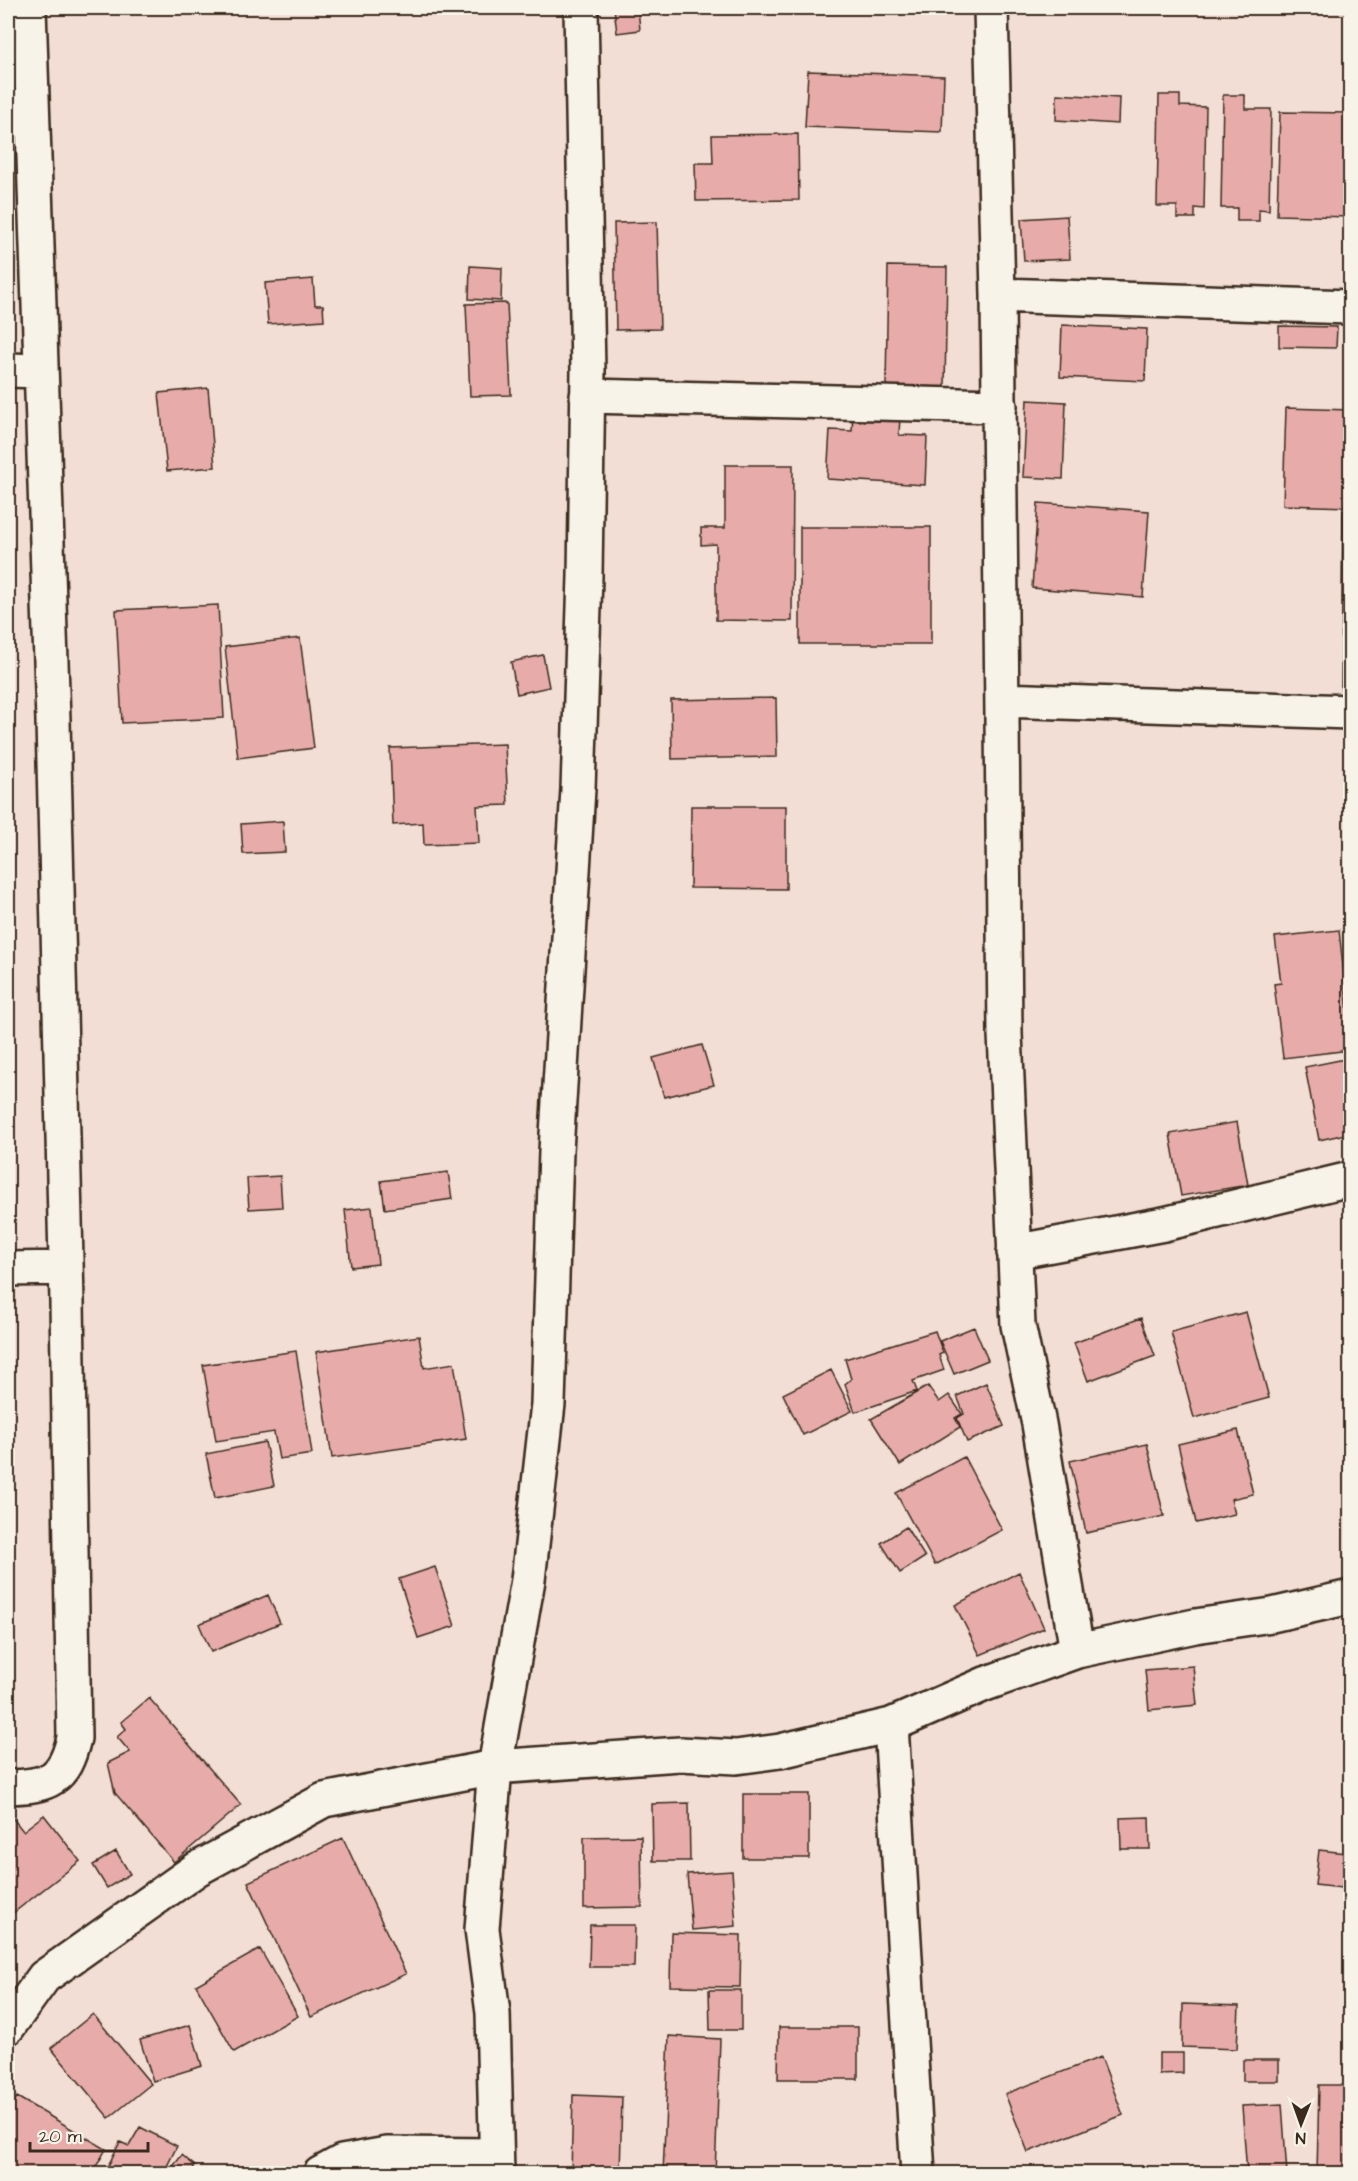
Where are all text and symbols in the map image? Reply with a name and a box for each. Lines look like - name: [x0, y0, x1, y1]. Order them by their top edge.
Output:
- north arrow: [1271, 2094, 1331, 2154]
- scale bar: [30, 2115, 148, 2153]
- text: 20 m: [39, 2124, 82, 2149]
- text: N: [1296, 2127, 1306, 2149]

